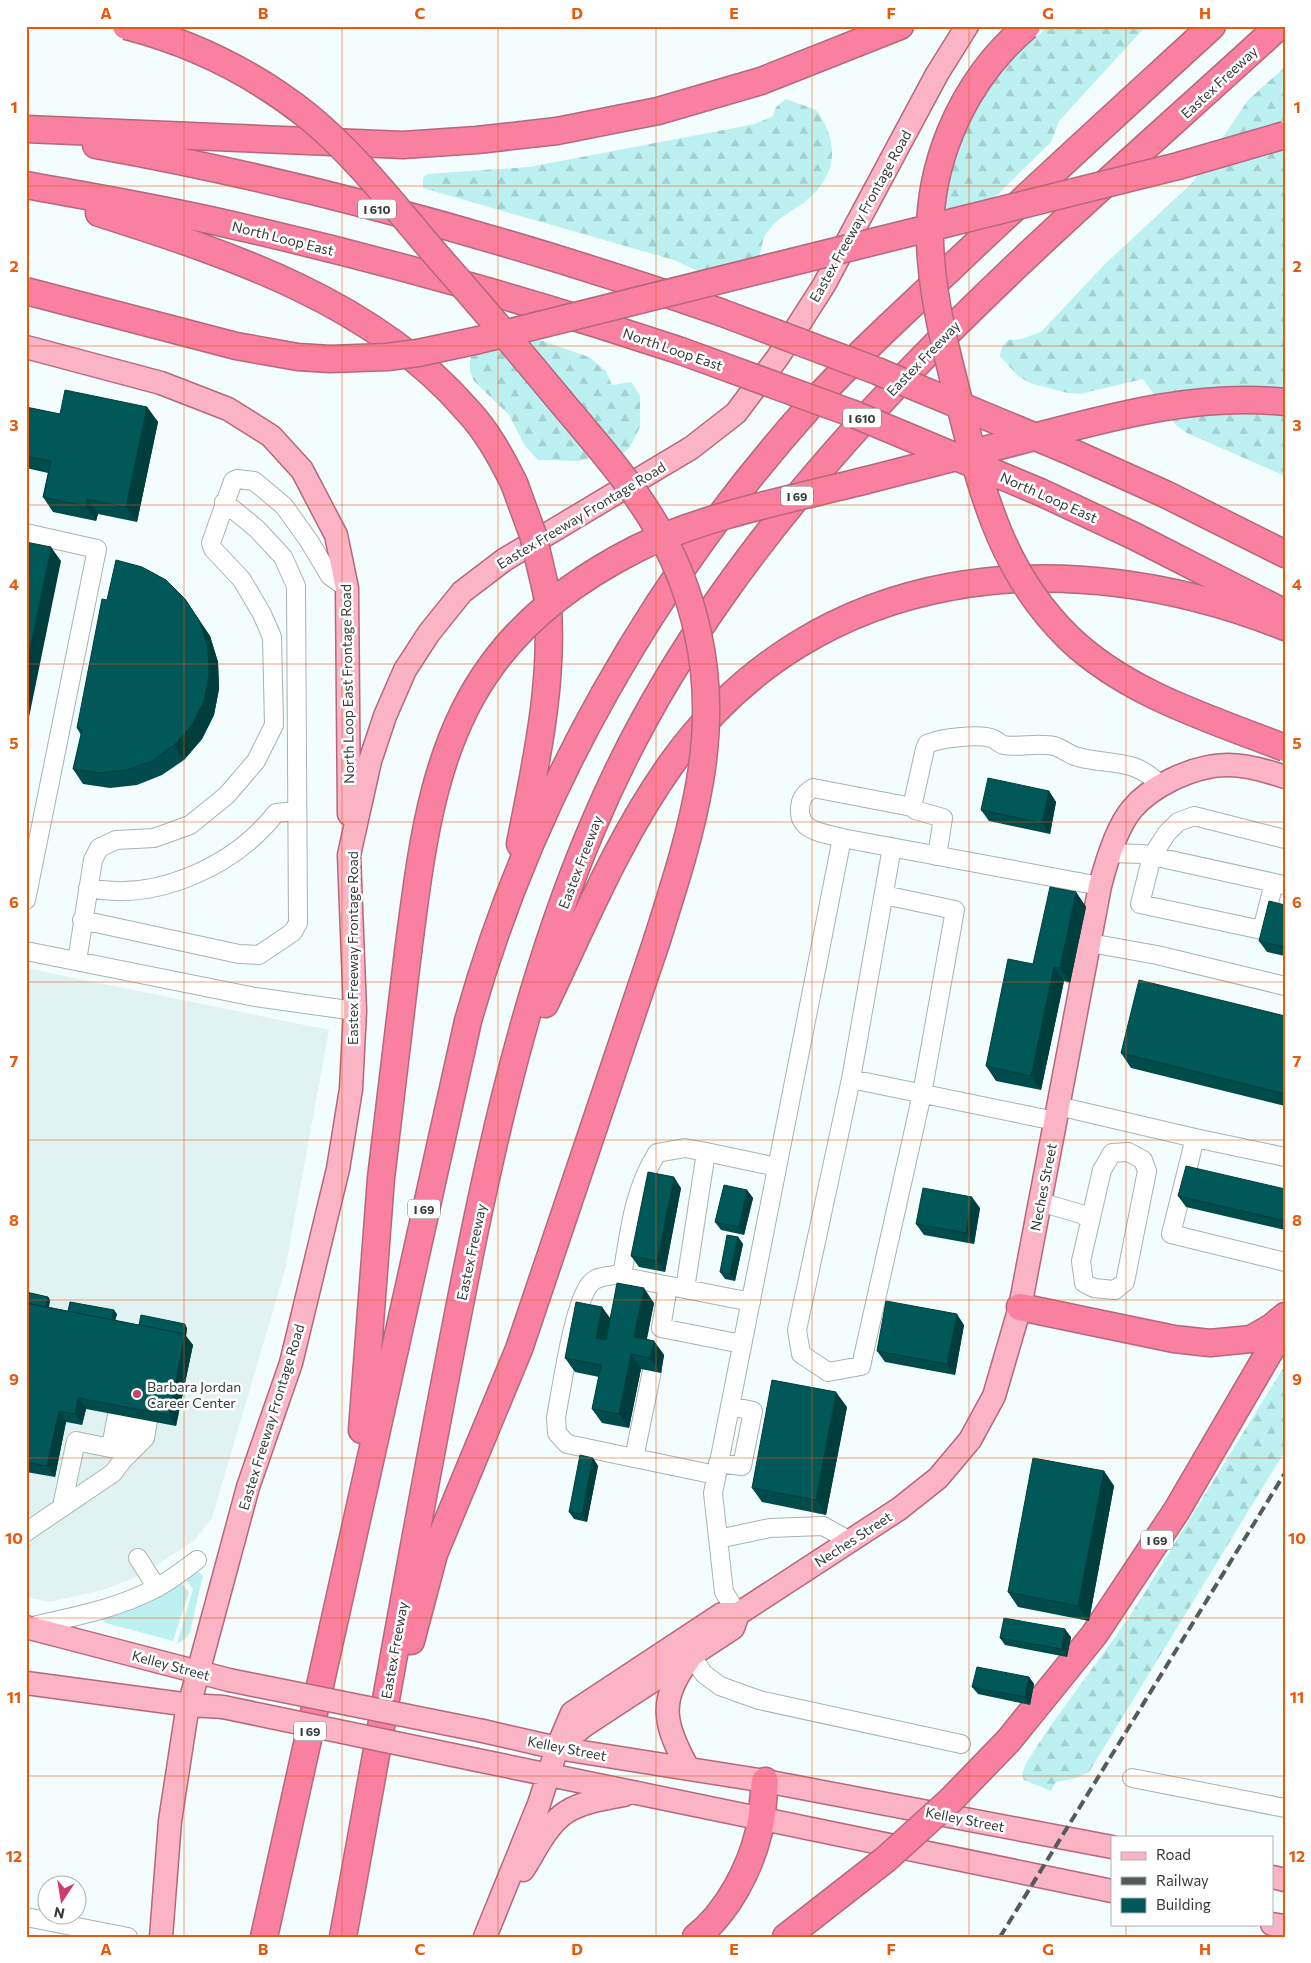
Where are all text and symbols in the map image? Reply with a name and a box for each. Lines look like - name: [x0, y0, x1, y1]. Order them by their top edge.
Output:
- text: A: [100, 3, 112, 22]
- text: B: [258, 3, 269, 22]
- text: C: [415, 3, 426, 22]
- text: D: [571, 3, 583, 22]
- text: E: [729, 3, 739, 22]
- text: F: [886, 3, 896, 22]
- text: G: [1042, 3, 1054, 22]
- text: H: [1199, 3, 1211, 22]
- street label: Eastex Freeway: [1177, 42, 1261, 122]
- text: 1: [10, 97, 18, 116]
- text: 1: [1293, 97, 1301, 116]
- street label: Eastex Freeway Frontage Road: [806, 127, 914, 305]
- road number: I 610: [358, 200, 396, 218]
- street label: North Loop East: [230, 217, 336, 259]
- text: 2: [9, 256, 19, 275]
- text: 2: [1292, 256, 1302, 275]
- street label: Eastex Freeway: [883, 317, 963, 399]
- street label: North Loop East: [621, 324, 725, 374]
- road number: I 610: [843, 408, 881, 428]
- text: 3: [9, 415, 19, 434]
- text: 3: [1292, 415, 1302, 434]
- street label: Eastex Freeway Frontage Road: [494, 458, 668, 572]
- street label: North Loop East: [998, 468, 1100, 526]
- road number: I 69: [781, 486, 813, 506]
- text: 4: [9, 574, 19, 593]
- text: 4: [1292, 574, 1302, 593]
- street label: North Loop East Frontage Road: [337, 584, 357, 784]
- text: 5: [9, 733, 19, 752]
- text: 5: [1292, 733, 1302, 752]
- street label: Eastex Freeway: [554, 813, 606, 911]
- street label: Eastex Freeway Frontage Road: [344, 851, 361, 1045]
- text: 6: [9, 892, 19, 911]
- text: 6: [1292, 892, 1302, 911]
- text: 7: [10, 1051, 19, 1070]
- text: 7: [1293, 1051, 1302, 1070]
- street label: Neches Street: [1026, 1142, 1060, 1232]
- road number: I 69: [408, 1200, 440, 1218]
- street label: Eastex Freeway: [452, 1202, 490, 1302]
- text: 8: [9, 1210, 19, 1229]
- text: 8: [1292, 1210, 1302, 1229]
- street label: Eastex Freeway Frontage Road: [235, 1322, 307, 1512]
- text: 9: [9, 1369, 19, 1388]
- text: 9: [1292, 1369, 1302, 1388]
- place label: Barbara Jordan Career Center: [147, 1378, 241, 1411]
- marker: Barbara Jordan Career Center: [131, 1388, 143, 1400]
- street label: Neches Street: [811, 1508, 895, 1570]
- text: 10: [5, 1528, 23, 1547]
- text: 10: [1288, 1528, 1306, 1547]
- road number: I 69: [1141, 1530, 1173, 1550]
- street label: Eastex Freeway: [377, 1600, 411, 1700]
- street label: Kelley Street: [130, 1646, 212, 1684]
- text: 11: [7, 1687, 21, 1706]
- text: 11: [1290, 1687, 1304, 1706]
- road number: I 69: [294, 1722, 326, 1740]
- street label: Kelley Street: [526, 1732, 608, 1764]
- street label: Kelley Street: [924, 1803, 1006, 1835]
- legend: [1111, 1836, 1274, 1926]
- text: Road: [1156, 1845, 1191, 1863]
- text: 12: [6, 1846, 22, 1865]
- text: 12: [1289, 1846, 1305, 1865]
- text: Railway: [1156, 1871, 1209, 1889]
- north arrow: [38, 1876, 88, 1926]
- text: Building: [1156, 1895, 1211, 1913]
- text: N: [52, 1904, 66, 1923]
- text: A: [100, 1939, 112, 1958]
- text: B: [258, 1939, 269, 1958]
- text: C: [415, 1939, 426, 1958]
- text: D: [571, 1939, 583, 1958]
- text: E: [729, 1939, 739, 1958]
- text: F: [886, 1939, 896, 1958]
- text: G: [1042, 1939, 1054, 1958]
- text: H: [1199, 1939, 1211, 1958]

